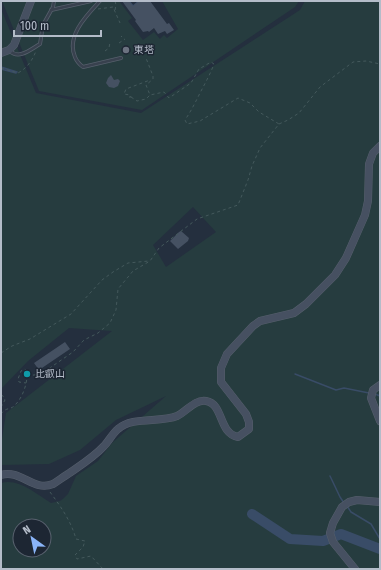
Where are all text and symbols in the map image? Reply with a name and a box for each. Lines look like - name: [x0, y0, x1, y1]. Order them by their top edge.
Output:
- scale bar: [14, 12, 101, 38]
- text: 100 m: [20, 19, 49, 33]
- place label: 東塔: [134, 44, 154, 56]
- marker: 東塔: [121, 45, 131, 55]
- place label: 比叡山: [35, 368, 65, 380]
- marker: 比叡山: [22, 369, 32, 379]
- north arrow: [12, 518, 52, 558]
- text: N: [21, 523, 33, 537]

